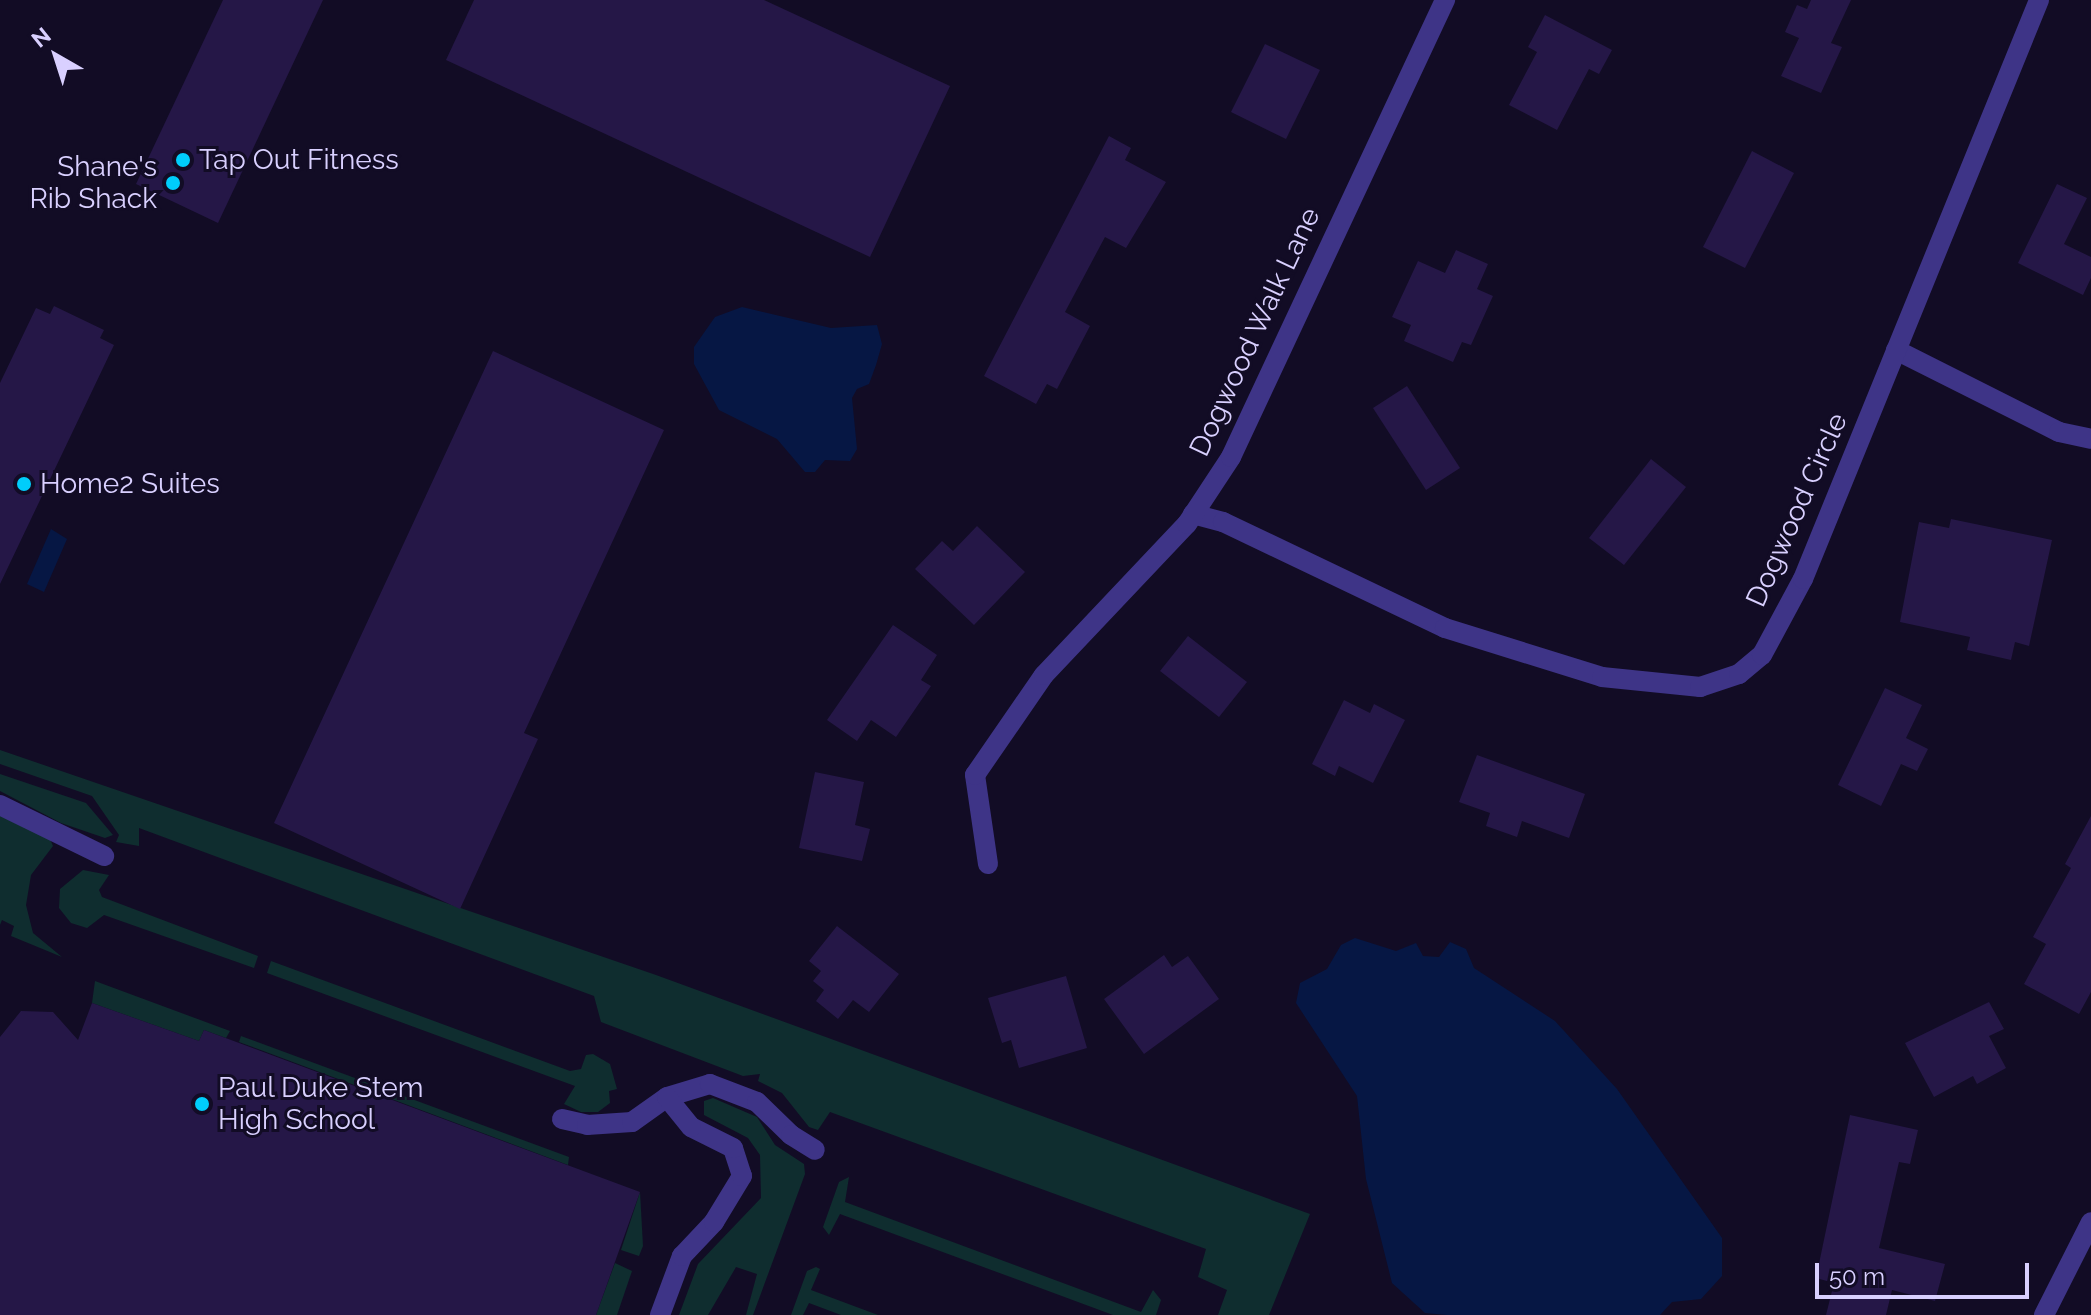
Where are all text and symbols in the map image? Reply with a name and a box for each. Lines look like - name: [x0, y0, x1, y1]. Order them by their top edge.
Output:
- north arrow: [16, 16, 96, 96]
- text: N: [26, 22, 56, 53]
- place label: Tap Out Fitness: [199, 143, 399, 177]
- place label: Shane's Rib Shack: [30, 150, 157, 216]
- marker: Tap Out Fitness: [174, 151, 192, 169]
- marker: Shane's Rib Shack: [164, 174, 182, 192]
- street label: Dogwood Walk Lane: [1182, 202, 1328, 462]
- street label: Dogwood Circle: [1739, 408, 1855, 612]
- place label: Home2 Suites: [40, 467, 220, 501]
- marker: Home2 Suites: [15, 475, 33, 493]
- place label: Paul Duke Stem High School: [218, 1071, 424, 1137]
- marker: Paul Duke Stem High School: [193, 1095, 211, 1113]
- scale bar: [1819, 1247, 2033, 1297]
- text: 50 m: [1829, 1262, 1885, 1291]

